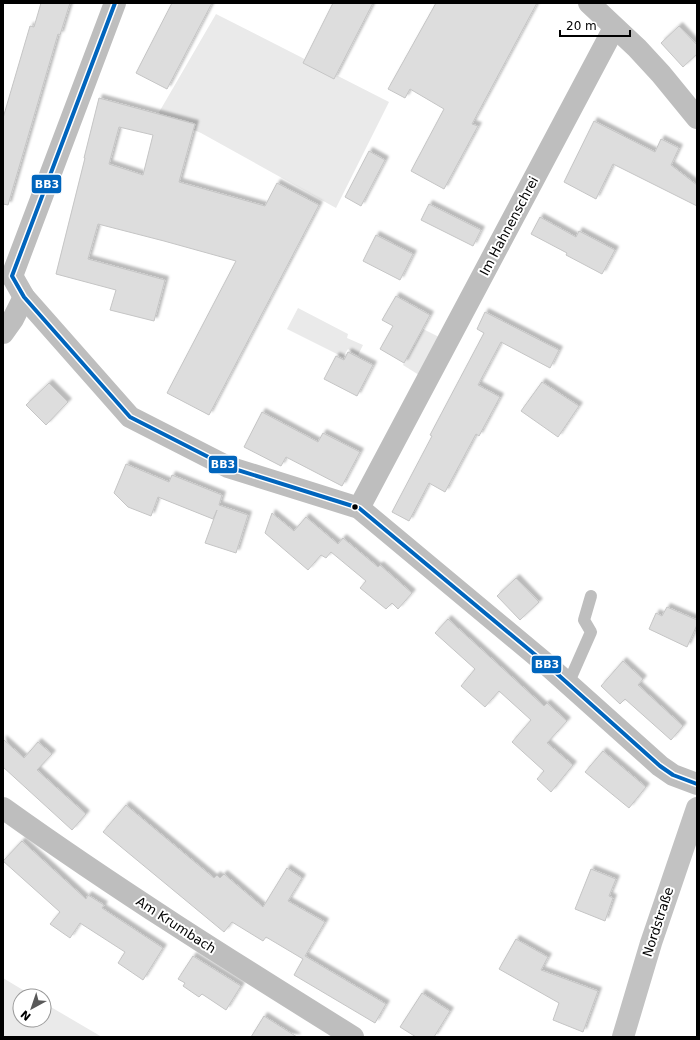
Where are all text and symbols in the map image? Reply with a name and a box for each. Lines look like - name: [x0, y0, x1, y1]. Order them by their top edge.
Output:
- scale bar: [560, 12, 630, 38]
- text: 20 m: [566, 19, 597, 33]
- line badge: BB3: [31, 174, 62, 194]
- street label: Im Hahnenschrei: [477, 174, 541, 278]
- text: BB3: [35, 178, 59, 191]
- line badge: BB3: [208, 455, 238, 474]
- text: BB3: [211, 458, 235, 471]
- unlabelled marker: [350, 502, 360, 512]
- line badge: BB3: [531, 655, 562, 674]
- text: BB3: [535, 658, 559, 671]
- street label: Nordstraße: [640, 885, 676, 959]
- street label: Am Krumbach: [133, 894, 219, 956]
- north arrow: [12, 988, 52, 1028]
- text: N: [18, 1007, 34, 1023]

